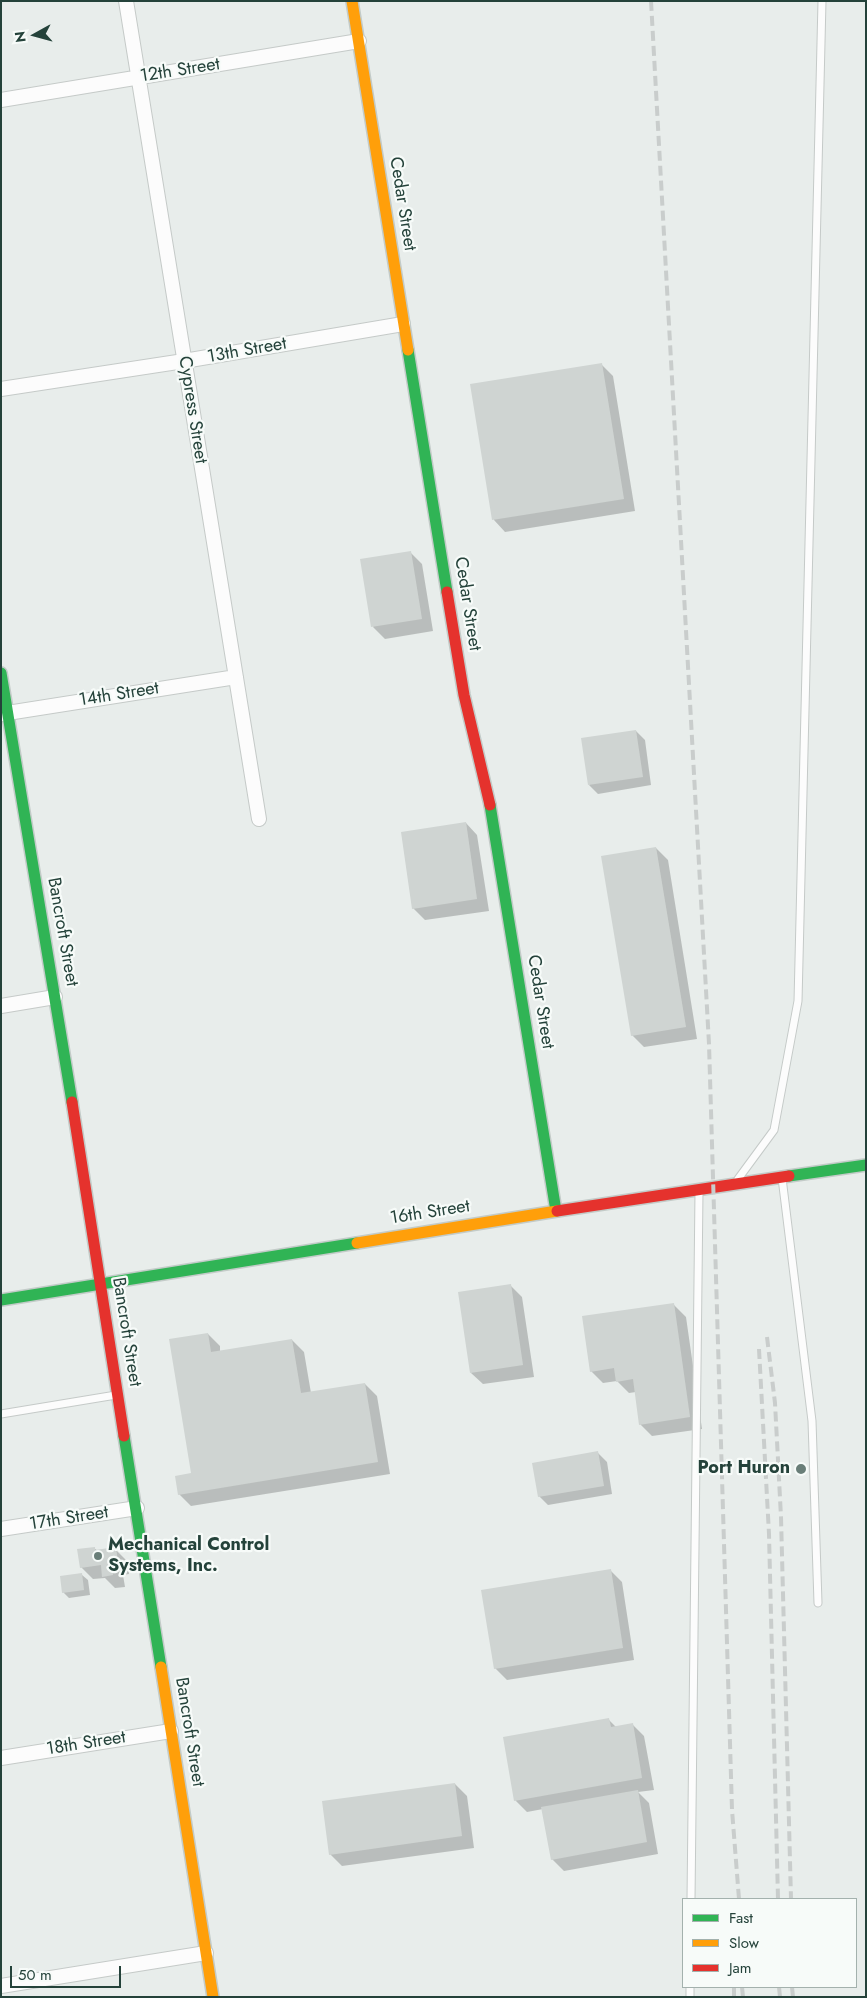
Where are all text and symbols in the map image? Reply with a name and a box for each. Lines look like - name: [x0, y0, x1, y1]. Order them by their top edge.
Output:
- north arrow: [10, 10, 60, 60]
- text: N: [10, 30, 31, 44]
- street label: 12th Street: [139, 54, 221, 88]
- street label: Cedar Street: [384, 155, 420, 253]
- street label: 13th Street: [206, 333, 288, 369]
- street label: Cypress Street: [173, 355, 211, 465]
- street label: Cedar Street: [449, 555, 485, 653]
- street label: 14th Street: [77, 678, 161, 712]
- street label: Bancroft Street: [42, 876, 82, 988]
- street label: Cedar Street: [522, 953, 558, 1051]
- street label: 16th Street: [389, 1196, 471, 1230]
- street label: Bancroft Street: [107, 1276, 145, 1388]
- place label: Port Huron: [698, 1458, 790, 1480]
- marker: Port Huron: [794, 1462, 808, 1476]
- street label: 17th Street: [28, 1502, 110, 1536]
- place label: Mechanical Control Systems, Inc.: [108, 1535, 269, 1578]
- marker: Mechanical Control Systems, Inc.: [92, 1550, 104, 1562]
- street label: Bancroft Street: [170, 1676, 208, 1788]
- street label: 18th Street: [45, 1727, 127, 1761]
- legend: [682, 1898, 857, 1988]
- text: Fast: [729, 1907, 753, 1929]
- text: Slow: [729, 1932, 759, 1954]
- scale bar: [12, 1956, 124, 1988]
- text: Jam: [729, 1957, 752, 1979]
- text: 50 m: [18, 1964, 52, 1986]

